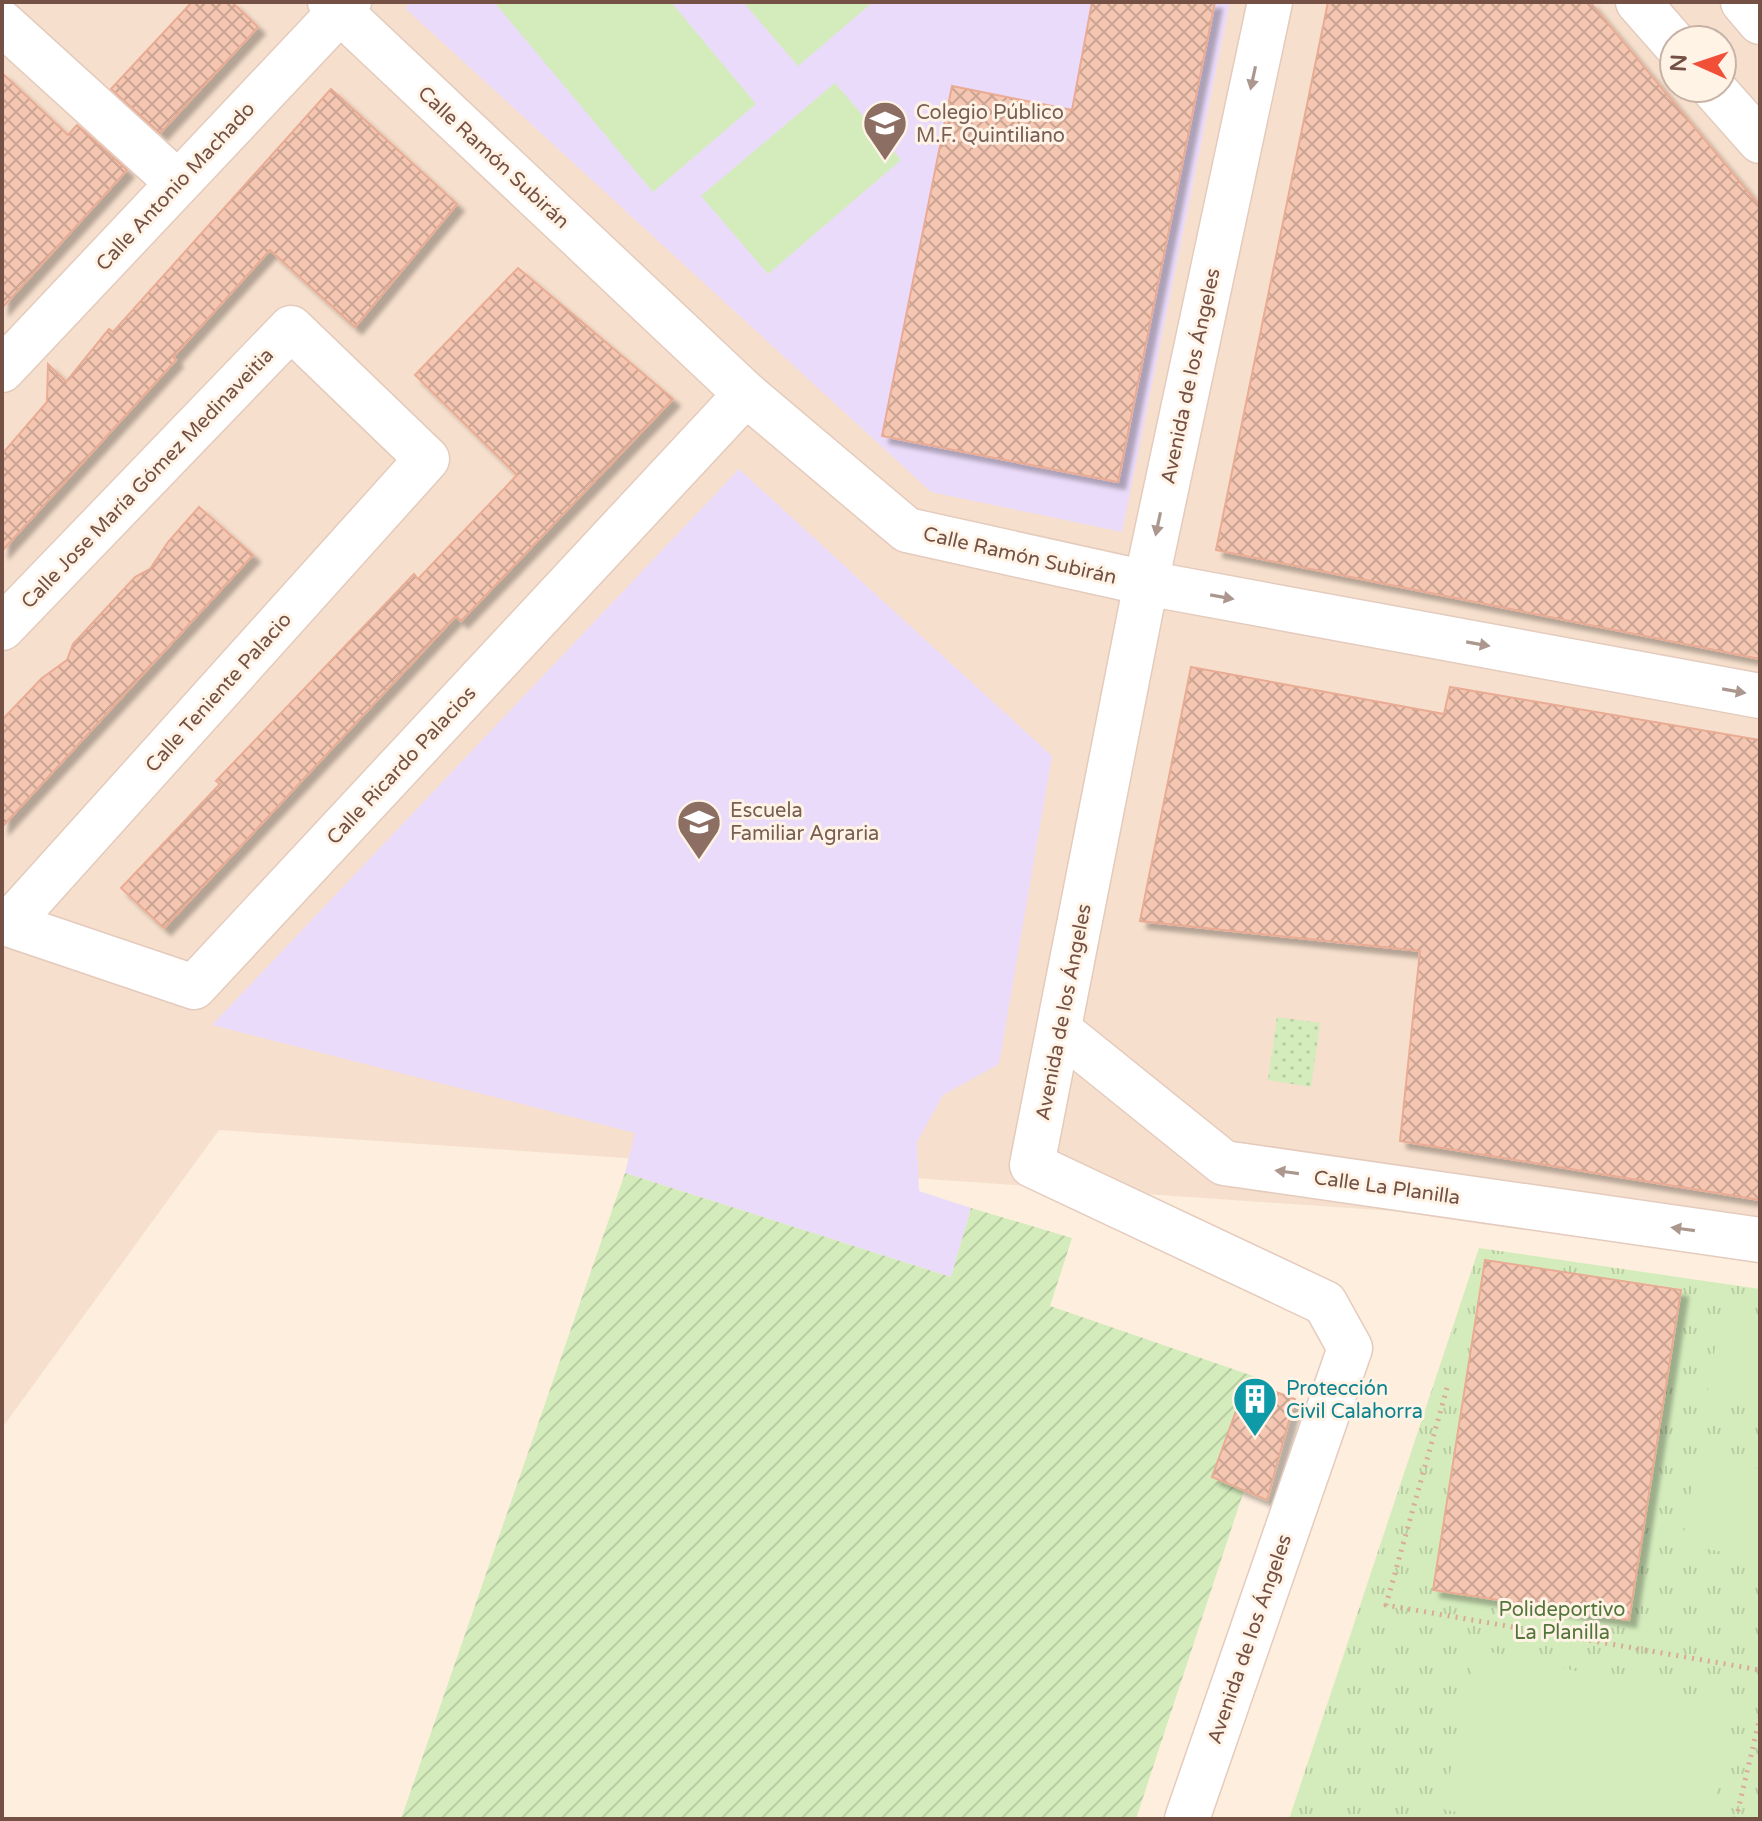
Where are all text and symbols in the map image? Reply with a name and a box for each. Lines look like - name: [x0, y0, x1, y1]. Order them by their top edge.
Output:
- north arrow: [1658, 24, 1738, 104]
- text: N: [1666, 54, 1692, 73]
- one-way arrow: [1247, 66, 1259, 91]
- street label: Calle Ramón Subirán: [413, 81, 574, 234]
- street label: Calle Antonio Machado: [91, 97, 260, 276]
- school or university icon: Colegio Público M.F. Quintiliano: [861, 99, 909, 162]
- place label: Colegio Público M.F. Quintiliano: [916, 101, 1065, 148]
- street label: Avenida de los Ángeles: [1155, 266, 1226, 486]
- street label: Calle Jose María Gómez Medinaveitia: [17, 343, 279, 614]
- one-way arrow: [1151, 512, 1164, 537]
- street label: Calle Ramón Subirán: [921, 522, 1119, 590]
- one-way arrow: [1210, 591, 1235, 603]
- street label: Calle Teniente Palacio: [141, 608, 297, 777]
- one-way arrow: [1466, 638, 1491, 650]
- street label: Calle Ricardo Palacios: [322, 681, 481, 850]
- one-way arrow: [1722, 685, 1747, 697]
- school or university icon: Escuela Familiar Agraria: [675, 798, 723, 861]
- place label: Escuela Familiar Agraria: [730, 799, 879, 846]
- street label: Avenida de los Ángeles: [1030, 902, 1097, 1123]
- one-way arrow: [1274, 1165, 1299, 1178]
- street label: Calle La Planilla: [1312, 1166, 1462, 1210]
- one-way arrow: [1670, 1222, 1695, 1235]
- building icon: Protección Civil Calahorra: [1231, 1375, 1279, 1438]
- place label: Protección Civil Calahorra: [1286, 1377, 1423, 1424]
- street label: Avenida de los Ángeles: [1202, 1531, 1297, 1747]
- park label: Polideportivo La Planilla: [1499, 1598, 1625, 1645]

